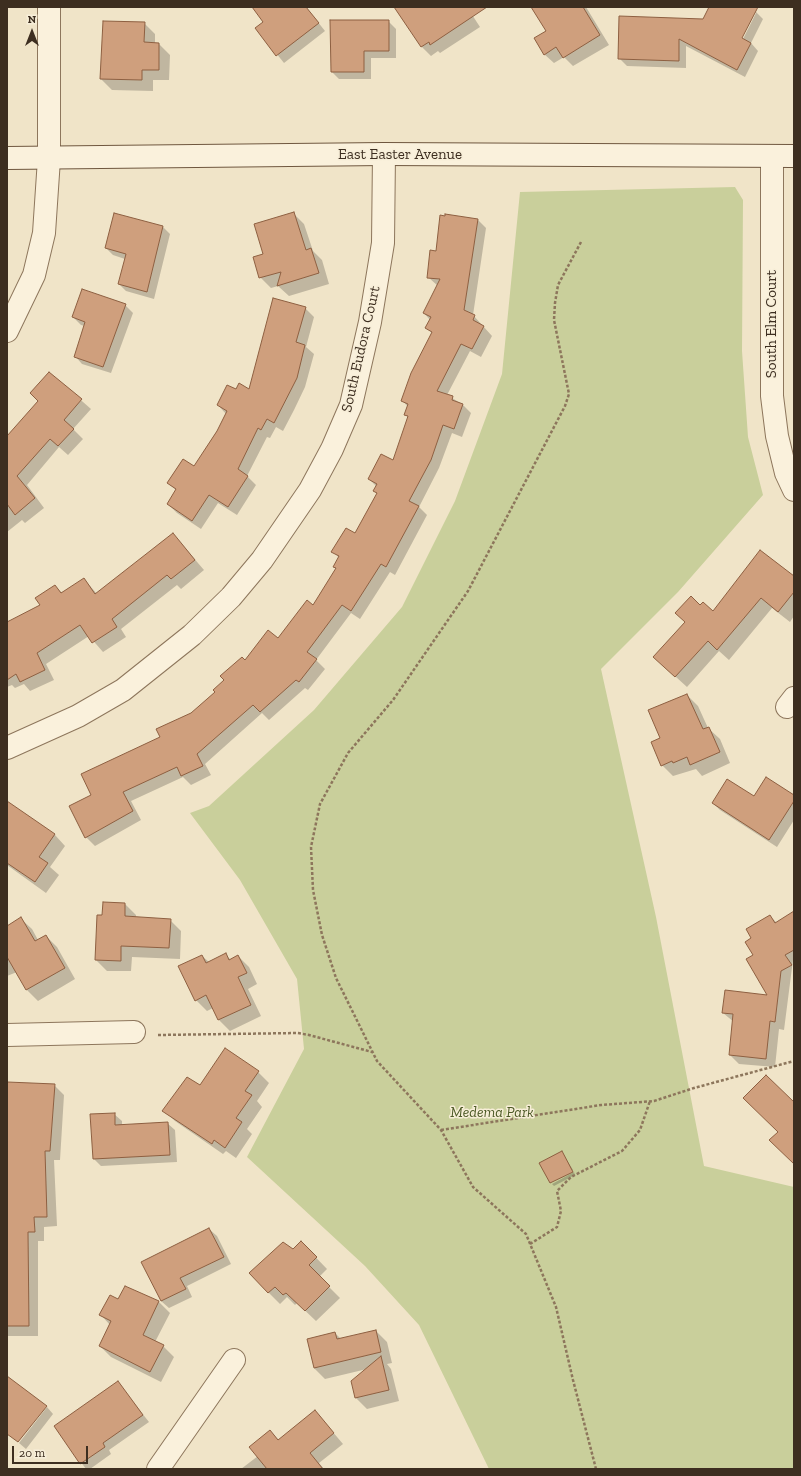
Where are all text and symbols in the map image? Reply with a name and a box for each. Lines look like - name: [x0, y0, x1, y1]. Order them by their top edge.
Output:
- north arrow: [12, 12, 52, 52]
- text: N: [28, 13, 36, 26]
- street label: East Easter Avenue: [338, 146, 462, 164]
- street label: South Elm Court: [763, 270, 781, 378]
- street label: South Eudora Court: [338, 284, 384, 414]
- park label: Medema Park: [450, 1104, 534, 1122]
- scale bar: [14, 1438, 90, 1464]
- text: 20 m: [19, 1446, 45, 1460]

